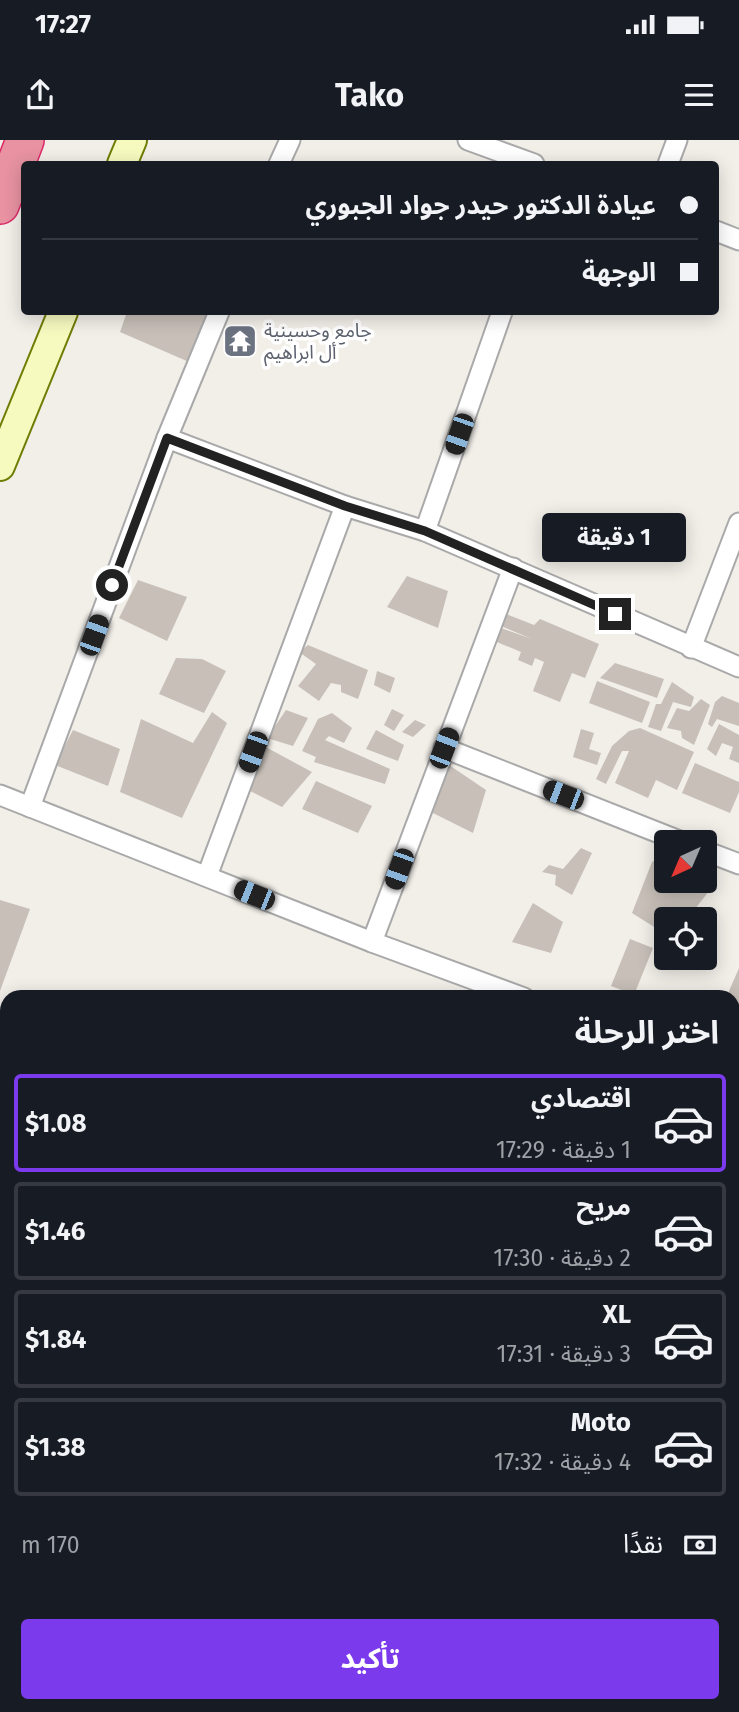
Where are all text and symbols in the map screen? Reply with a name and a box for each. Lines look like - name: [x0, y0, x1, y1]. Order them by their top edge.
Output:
- text: 17:27: [35, 9, 91, 40]
- icon: share: [21, 76, 59, 114]
- text: Tako: [335, 76, 404, 114]
- icon: menu: [680, 76, 718, 114]
- text: عيادة الدكتور حيدر جواد الجبوري: [306, 190, 656, 221]
- text: الوجهة: [582, 257, 656, 288]
- place label: جامع وحسينية أل ابراهيم: [264, 319, 372, 367]
- temple icon: جامع وحسينية أل ابراهيم: [221, 322, 259, 360]
- car: [443, 411, 476, 457]
- callout: 1 دقيقة: [543, 512, 687, 561]
- text: 1 دقيقة: [577, 523, 651, 551]
- route start: [96, 569, 128, 601]
- route end: [599, 598, 631, 630]
- car: [77, 612, 112, 658]
- car: [427, 725, 462, 771]
- car: [236, 729, 271, 775]
- car: [540, 778, 587, 812]
- north arrow: [654, 830, 718, 892]
- map controls: [654, 830, 717, 970]
- car: [382, 846, 417, 892]
- car: [231, 877, 278, 913]
- button: locate: [654, 907, 717, 970]
- text: اختر الرحلة: [575, 1013, 719, 1051]
- text: اقتصادي: [531, 1083, 631, 1114]
- icon: car: [652, 1092, 715, 1155]
- text: $1.08: [25, 1108, 87, 1139]
- text: 1 دقيقة · 17:29: [496, 1136, 631, 1164]
- text: مريح: [576, 1191, 631, 1222]
- icon: car: [652, 1200, 715, 1263]
- text: $1.46: [25, 1216, 85, 1247]
- text: 2 دقيقة · 17:30: [493, 1244, 631, 1272]
- text: XL: [603, 1299, 631, 1330]
- icon: car: [652, 1308, 715, 1371]
- text: $1.84: [25, 1324, 86, 1355]
- text: 3 دقيقة · 17:31: [497, 1340, 631, 1368]
- text: Moto: [571, 1407, 631, 1438]
- icon: car: [652, 1416, 715, 1479]
- text: $1.38: [25, 1432, 86, 1463]
- text: 4 دقيقة · 17:32: [494, 1448, 631, 1476]
- icon: cash: [681, 1526, 719, 1564]
- text: نقدًا: [623, 1529, 663, 1560]
- text: 170 m: [21, 1531, 80, 1559]
- button: تأكيد: [21, 1619, 719, 1699]

